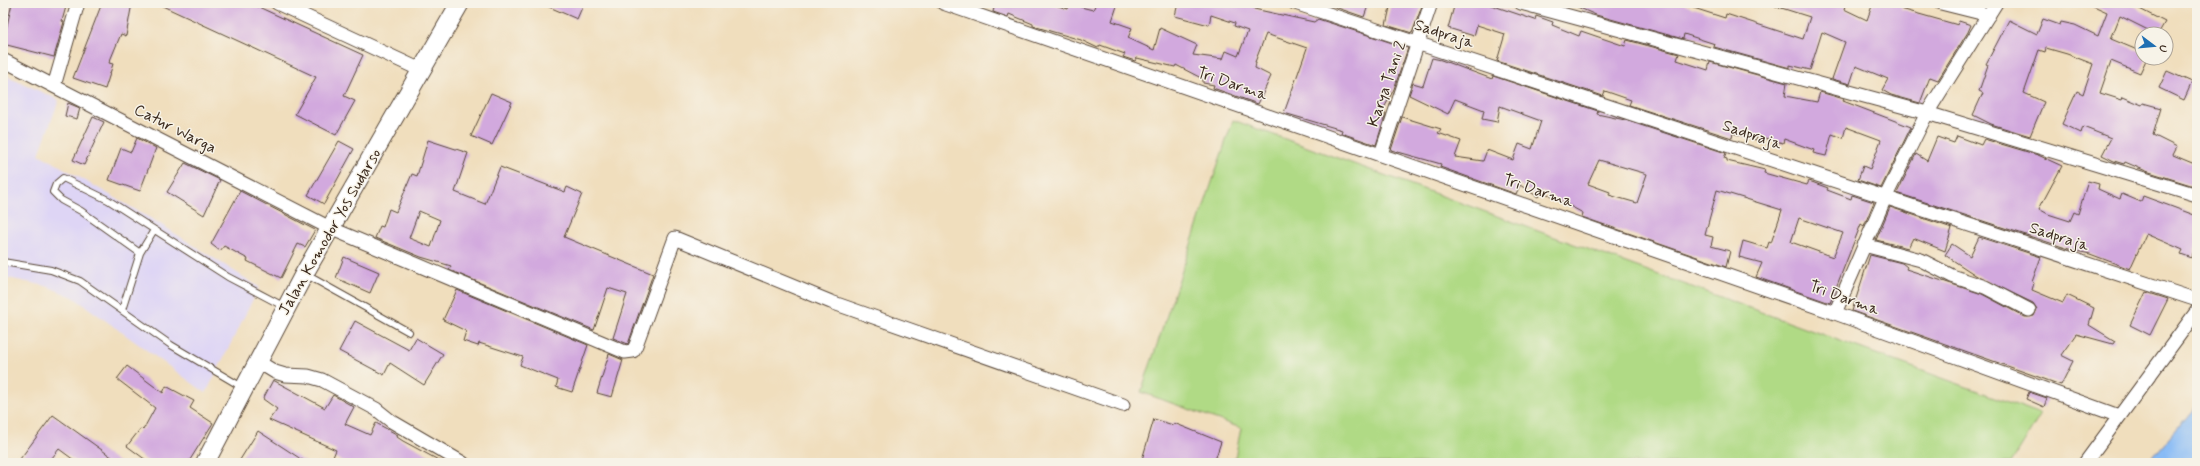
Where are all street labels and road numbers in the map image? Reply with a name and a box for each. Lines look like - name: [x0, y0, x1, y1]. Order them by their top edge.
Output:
- street label: Sadpraja: [1412, 15, 1477, 54]
- street label: Karya Tani 2: [1363, 38, 1412, 130]
- street label: Tri Darma: [1194, 62, 1270, 106]
- street label: Catur Warga: [130, 99, 220, 159]
- street label: Sadpraja: [1720, 115, 1785, 155]
- street label: Jalan Komodor Yos Sudarso: [274, 145, 386, 319]
- street label: Tri Darma: [1500, 169, 1576, 213]
- street label: Sadpraja: [2027, 218, 2092, 257]
- street label: Tri Darma: [1806, 276, 1882, 320]

